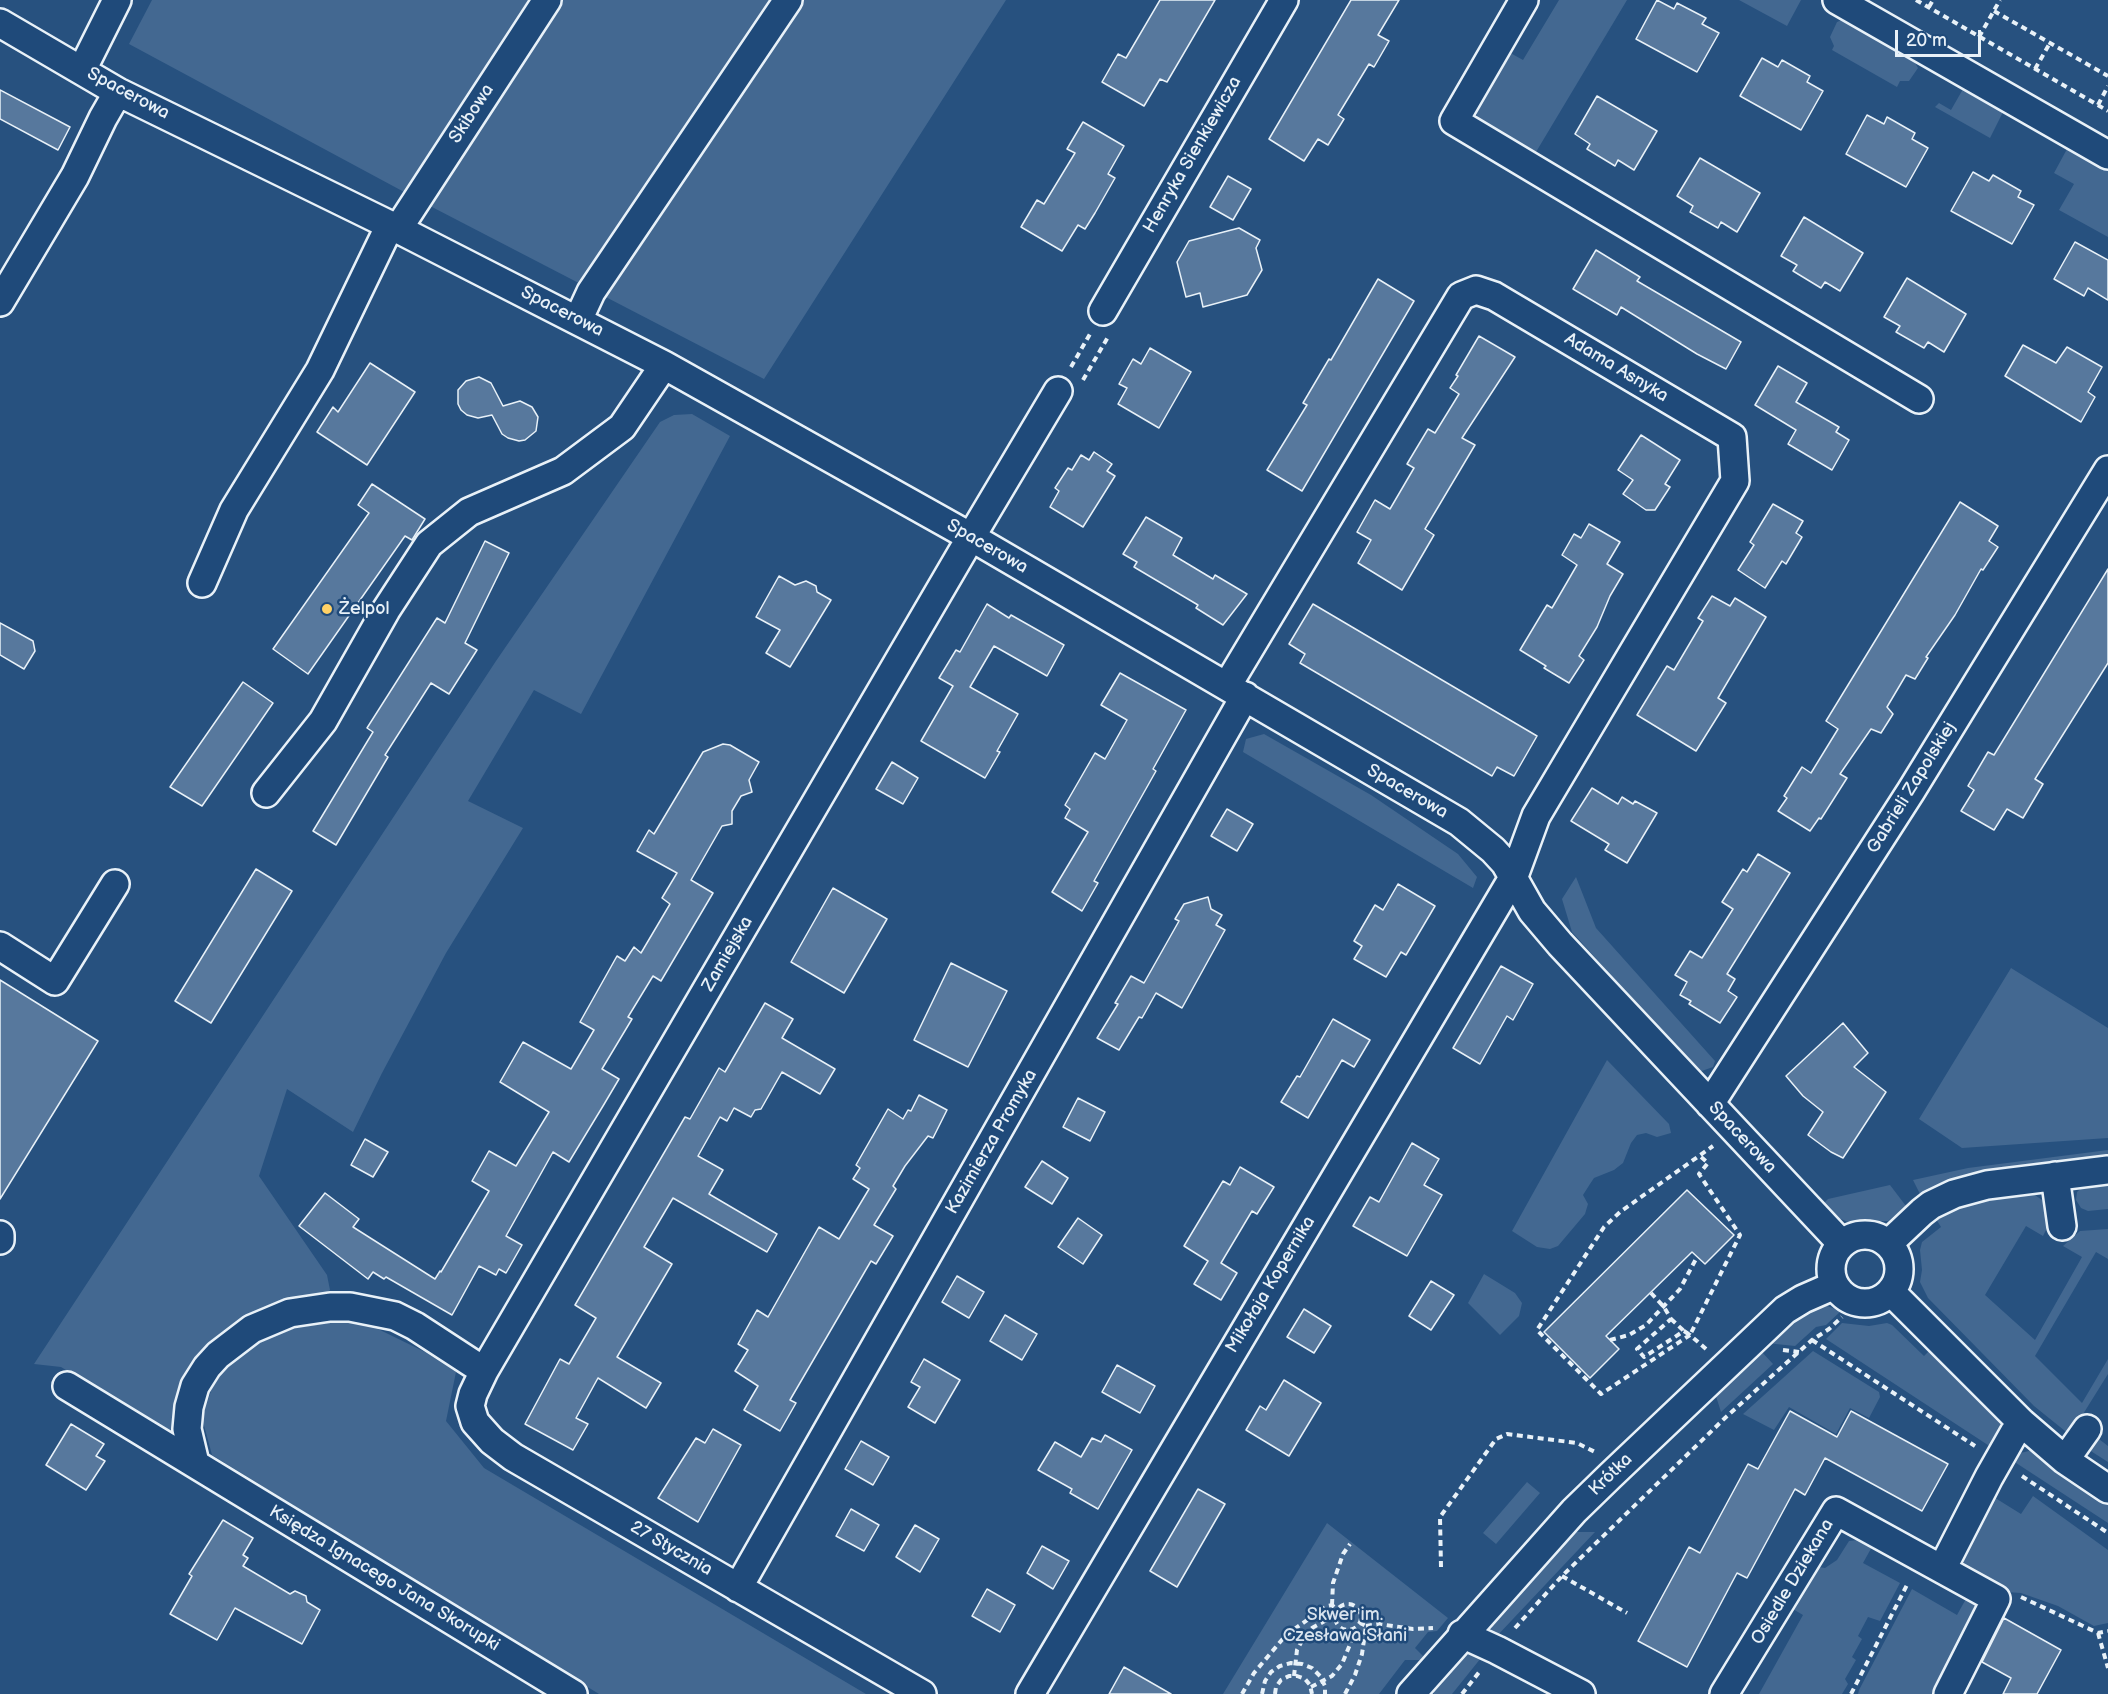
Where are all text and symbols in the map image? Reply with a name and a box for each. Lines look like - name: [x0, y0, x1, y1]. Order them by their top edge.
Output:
- scale bar: [1898, 18, 1984, 56]
- text: 20 m: [1906, 30, 1947, 51]
- street label: Spacerowa: [83, 63, 173, 125]
- street label: Henryka Sienkiewicza: [1139, 73, 1247, 237]
- street label: Skibowa: [445, 80, 499, 148]
- street label: Spacerowa: [517, 282, 607, 342]
- street label: Adama Asnyka: [1560, 329, 1672, 407]
- street label: Spacerowa: [943, 515, 1031, 579]
- place label: Żelpol: [339, 598, 389, 620]
- marker: Żelpol: [320, 602, 334, 616]
- street label: Gabrieli Zapolskiej: [1863, 718, 1961, 858]
- street label: Spacerowa: [1363, 760, 1451, 824]
- street label: Zamiejska: [698, 913, 758, 995]
- street label: Kazimierza Promyka: [942, 1066, 1042, 1218]
- street label: Spacerowa: [1703, 1098, 1781, 1178]
- street label: Mikołaja Kopernika: [1222, 1213, 1320, 1357]
- street label: Krótka: [1585, 1449, 1637, 1501]
- street label: Księdza Ignacego Jana Skorupki: [265, 1501, 503, 1657]
- street label: Osiedle Dziekana: [1747, 1515, 1839, 1649]
- street label: 27 Stycznia: [626, 1517, 716, 1581]
- park label: Skwer im. Czesława Słani: [1283, 1604, 1407, 1646]

